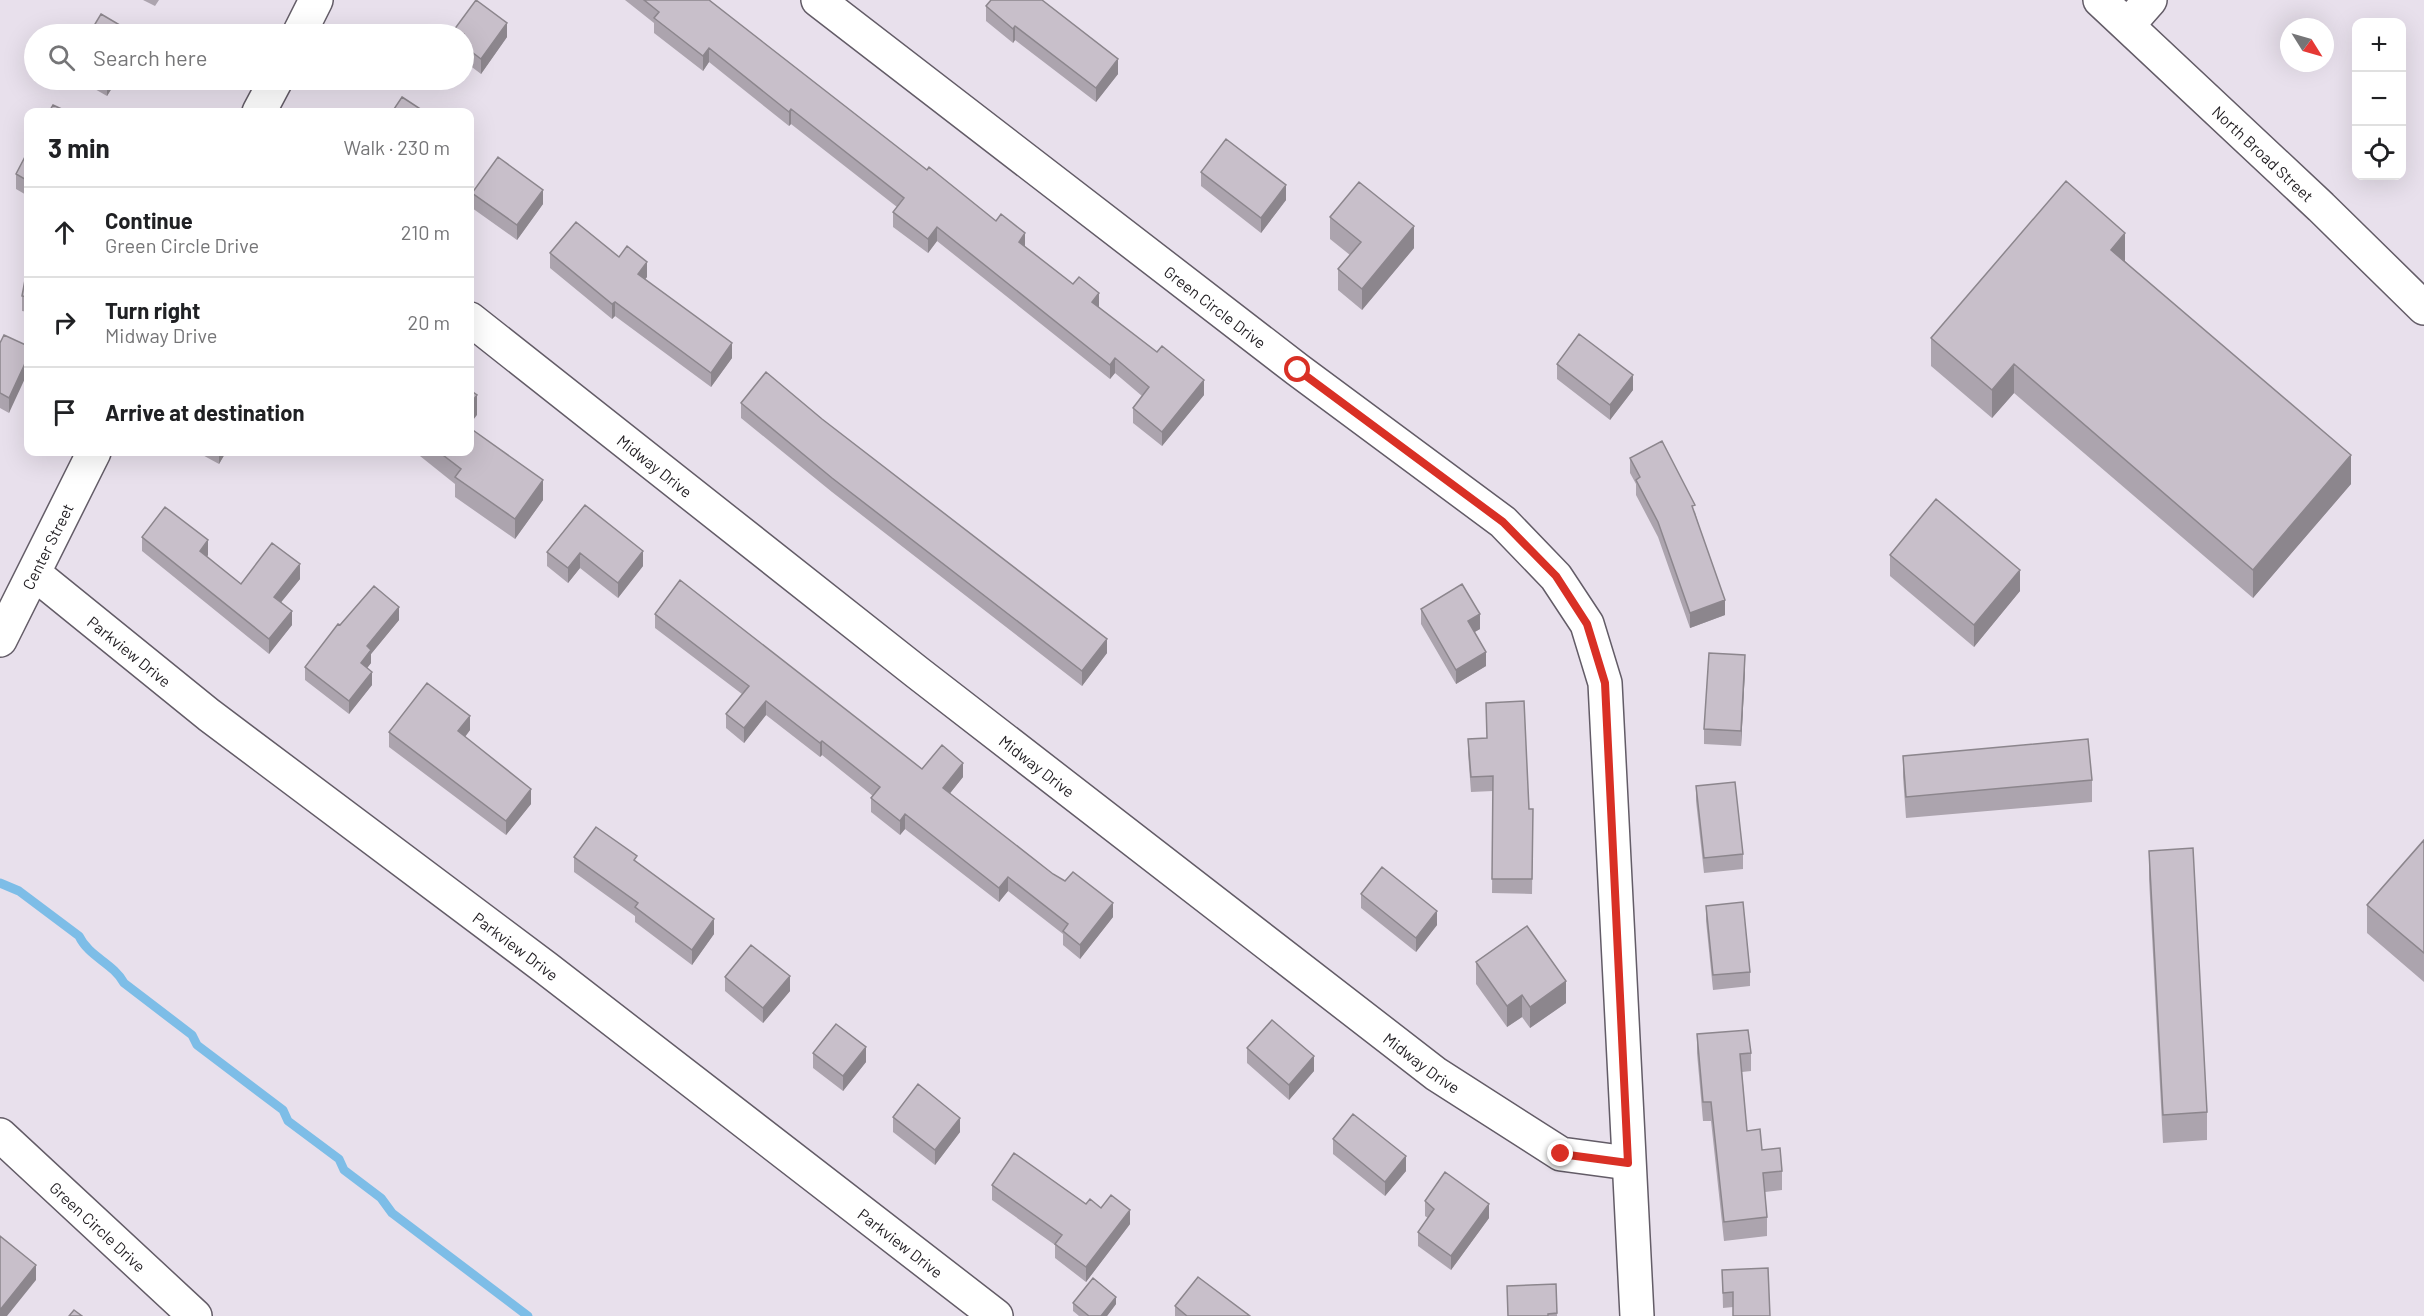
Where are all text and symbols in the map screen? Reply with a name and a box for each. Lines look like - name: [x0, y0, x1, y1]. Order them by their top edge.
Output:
- north arrow: [2280, 18, 2334, 72]
- map controls: [2352, 18, 2406, 180]
- button: +: [2352, 18, 2406, 72]
- search box: [24, 24, 474, 90]
- icon: search: [45, 41, 78, 74]
- text: Search here: [93, 44, 207, 70]
- button: −: [2352, 72, 2406, 126]
- street label: North Broad Street: [2209, 101, 2318, 205]
- button: locate: [2352, 126, 2406, 180]
- text: 3 min: [48, 132, 110, 163]
- text: Walk · 230 m: [344, 135, 450, 159]
- text: Continue: [105, 207, 193, 233]
- icon: ahead: [48, 216, 81, 249]
- text: 210 m: [401, 220, 450, 244]
- text: Green Circle Drive: [105, 233, 259, 257]
- street label: Green Circle Drive: [1161, 261, 1270, 352]
- text: Turn right: [105, 297, 200, 323]
- icon: right: [48, 306, 81, 339]
- text: 20 m: [407, 310, 450, 334]
- text: Midway Drive: [105, 323, 217, 347]
- route start: [1284, 356, 1310, 382]
- icon: arrive: [48, 396, 81, 429]
- text: Arrive at destination: [105, 399, 304, 425]
- street label: Midway Drive: [614, 430, 696, 501]
- street label: Center Street: [18, 500, 76, 592]
- street label: Parkview Drive: [84, 611, 175, 690]
- street label: Midway Drive: [996, 730, 1079, 801]
- street label: Parkview Drive: [470, 907, 563, 984]
- street label: Midway Drive: [1380, 1028, 1464, 1097]
- route end: [1547, 1140, 1573, 1166]
- street label: Green Circle Drive: [47, 1177, 150, 1275]
- street label: Parkview Drive: [855, 1204, 947, 1281]

